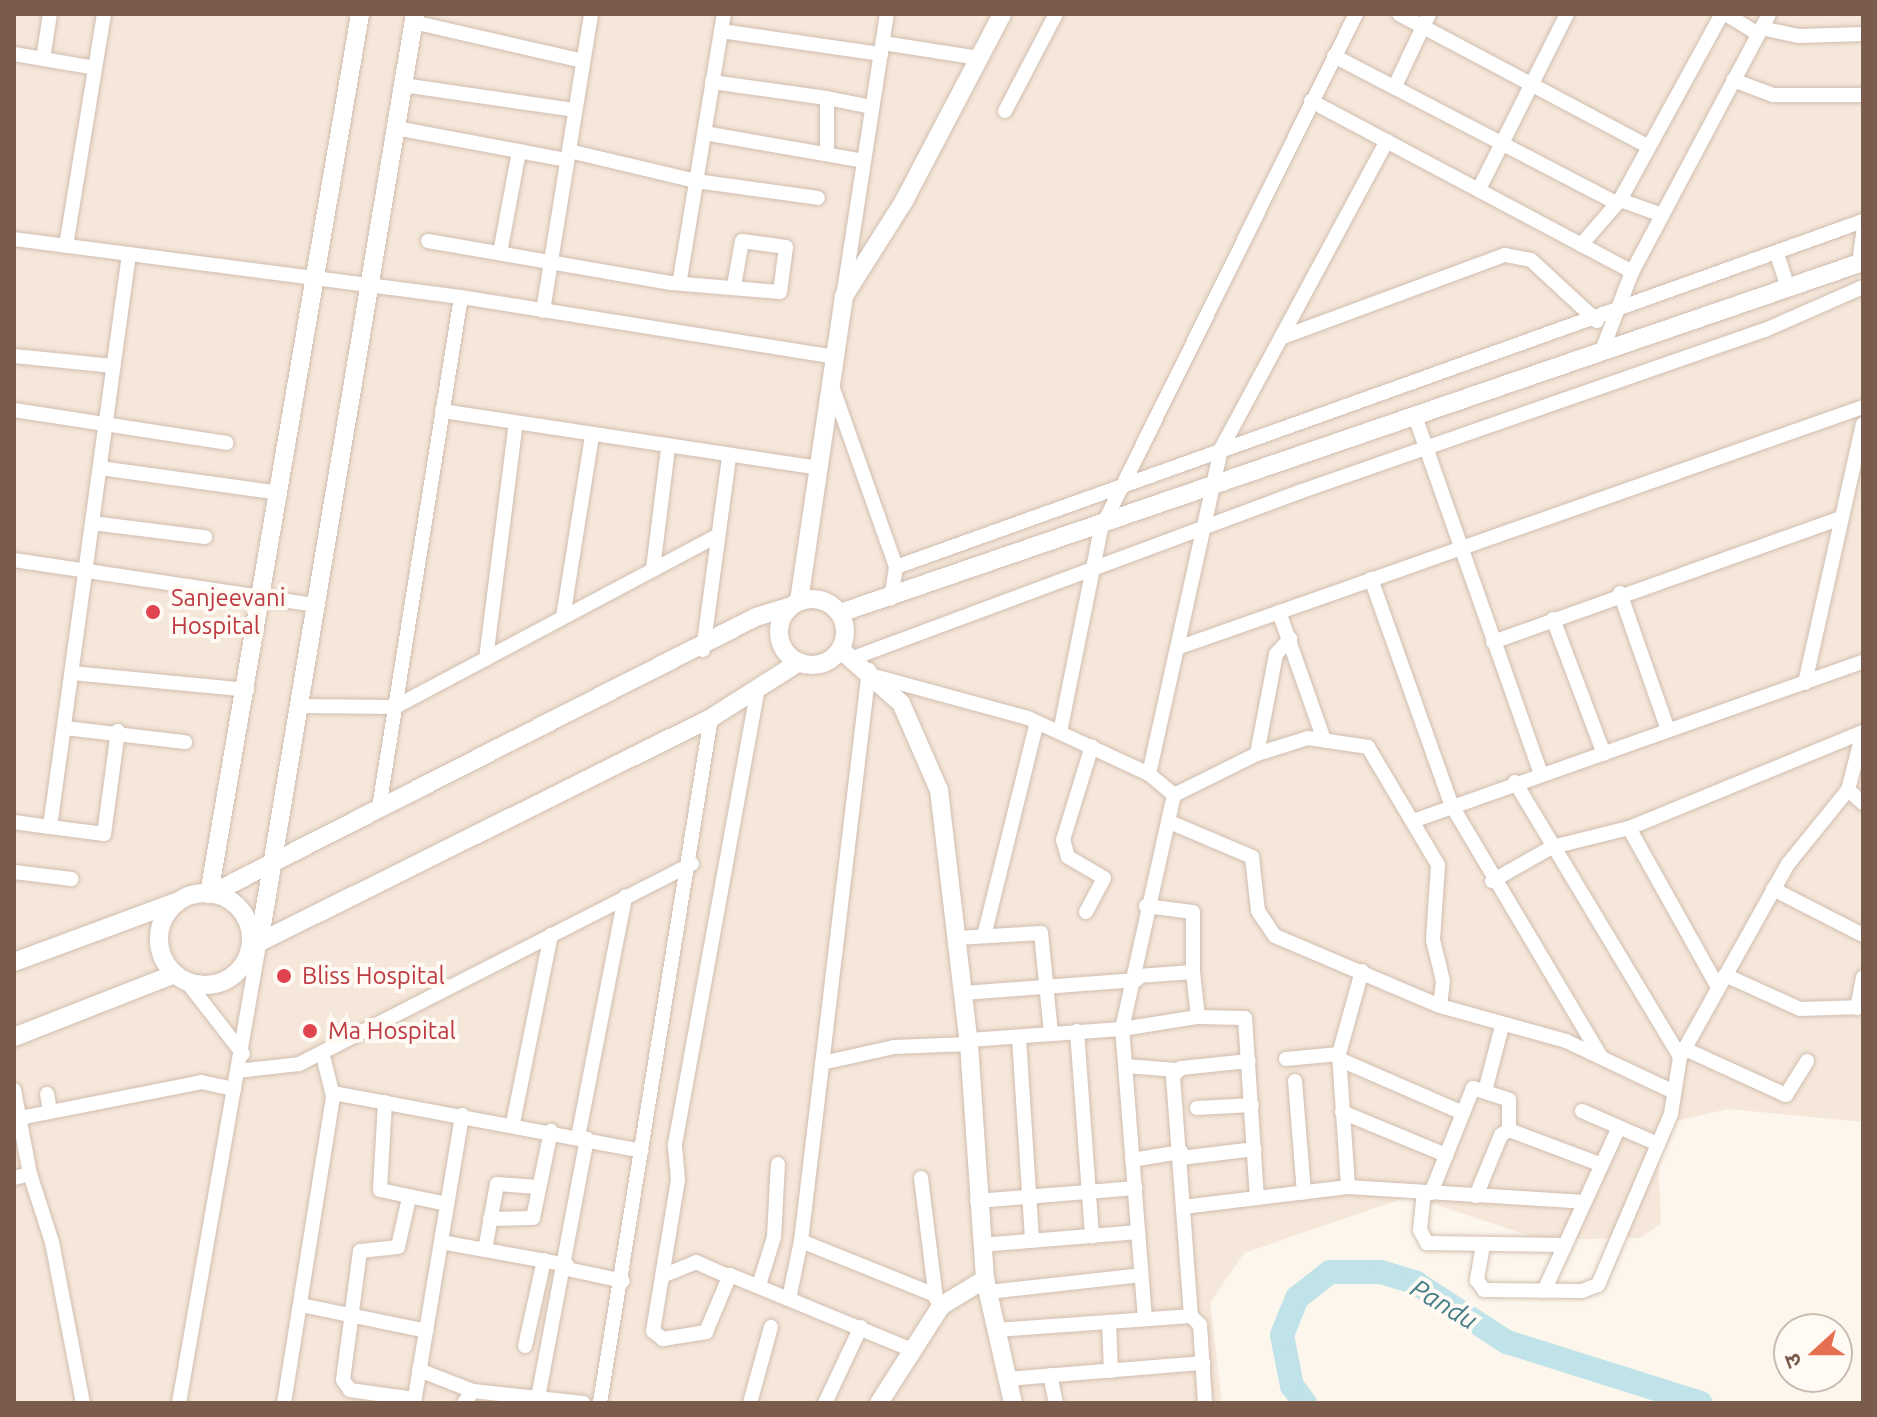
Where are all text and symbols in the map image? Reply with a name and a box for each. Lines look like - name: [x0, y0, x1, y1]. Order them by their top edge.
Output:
- place label: Sanjeevani Hospital: [171, 584, 286, 640]
- marker: Sanjeevani Hospital: [142, 601, 164, 623]
- place label: Bliss Hospital: [302, 962, 445, 990]
- marker: Bliss Hospital: [273, 965, 295, 987]
- place label: Ma Hospital: [328, 1017, 456, 1045]
- marker: Ma Hospital: [299, 1020, 321, 1042]
- water label: Pandu: [1405, 1272, 1483, 1336]
- north arrow: [1773, 1313, 1853, 1393]
- text: उ: [1778, 1351, 1806, 1372]

